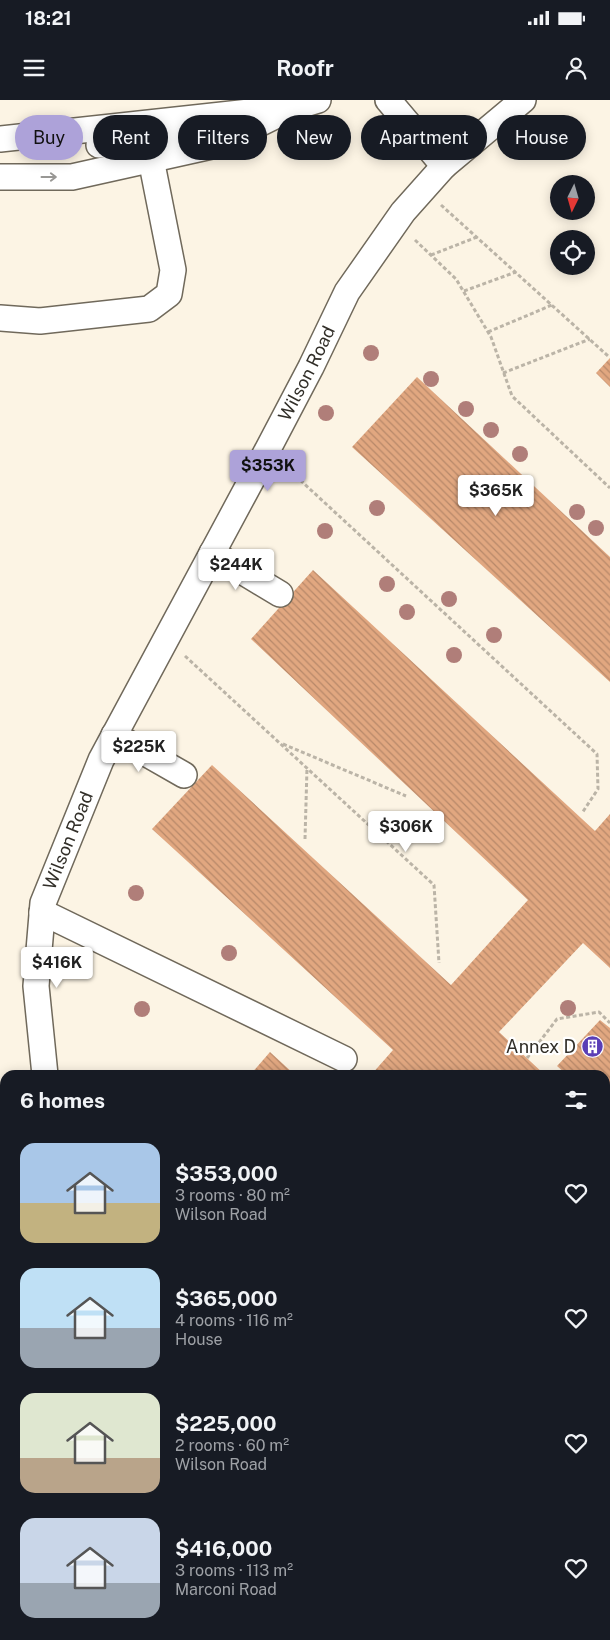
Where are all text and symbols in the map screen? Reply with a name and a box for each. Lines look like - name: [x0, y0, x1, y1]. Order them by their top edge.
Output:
- text: 18:21: [25, 7, 72, 29]
- icon: menu: [20, 54, 48, 82]
- icon: person: [562, 54, 590, 82]
- text: Roofr: [276, 55, 334, 81]
- chip: Buy: [15, 115, 83, 160]
- chip: Rent: [93, 115, 168, 160]
- chip: Filters: [178, 115, 267, 160]
- chip: New: [277, 115, 351, 160]
- chip: Apartment: [361, 115, 487, 160]
- chip: House: [497, 115, 586, 160]
- one-way arrow: [40, 172, 56, 182]
- north arrow: [550, 175, 595, 220]
- map controls: [550, 175, 595, 275]
- button: locate: [550, 230, 595, 275]
- street label: Wilson Road: [274, 322, 339, 424]
- pin: $353K: [233, 450, 303, 492]
- text: $353K: [241, 456, 295, 475]
- pin: $365K: [461, 474, 531, 517]
- text: $365K: [469, 481, 523, 500]
- pin: $244K: [201, 548, 271, 591]
- text: $244K: [209, 555, 263, 574]
- pin: $225K: [104, 730, 174, 773]
- text: $225K: [112, 737, 166, 756]
- street label: Wilson Road: [39, 789, 97, 892]
- pin: $306K: [371, 810, 441, 853]
- text: $306K: [379, 817, 433, 836]
- pin: $416K: [22, 946, 92, 989]
- text: $416K: [32, 953, 82, 972]
- building icon: Annex D: [580, 1035, 604, 1059]
- place label: Annex D: [506, 1036, 576, 1057]
- icon: filters: [562, 1086, 590, 1114]
- text: 6 homes: [20, 1088, 105, 1113]
- text: $353,000: [175, 1161, 278, 1186]
- icon: home: [60, 1163, 120, 1223]
- icon: heart: [562, 1179, 590, 1207]
- text: 3 rooms · 80 m²: [175, 1186, 290, 1205]
- text: Wilson Road: [175, 1205, 267, 1224]
- text: $365,000: [175, 1286, 278, 1311]
- icon: home: [60, 1288, 120, 1348]
- icon: heart: [562, 1304, 590, 1332]
- text: 4 rooms · 116 m²: [175, 1311, 293, 1330]
- text: House: [175, 1330, 223, 1349]
- text: $225,000: [175, 1411, 276, 1436]
- icon: home: [60, 1413, 120, 1473]
- icon: heart: [562, 1429, 590, 1457]
- text: 2 rooms · 60 m²: [175, 1436, 289, 1455]
- text: Wilson Road: [175, 1455, 267, 1474]
- text: $416,000: [175, 1536, 272, 1561]
- icon: home: [60, 1538, 120, 1598]
- icon: heart: [562, 1554, 590, 1582]
- text: 3 rooms · 113 m²: [175, 1561, 293, 1580]
- text: Marconi Road: [175, 1580, 277, 1599]

